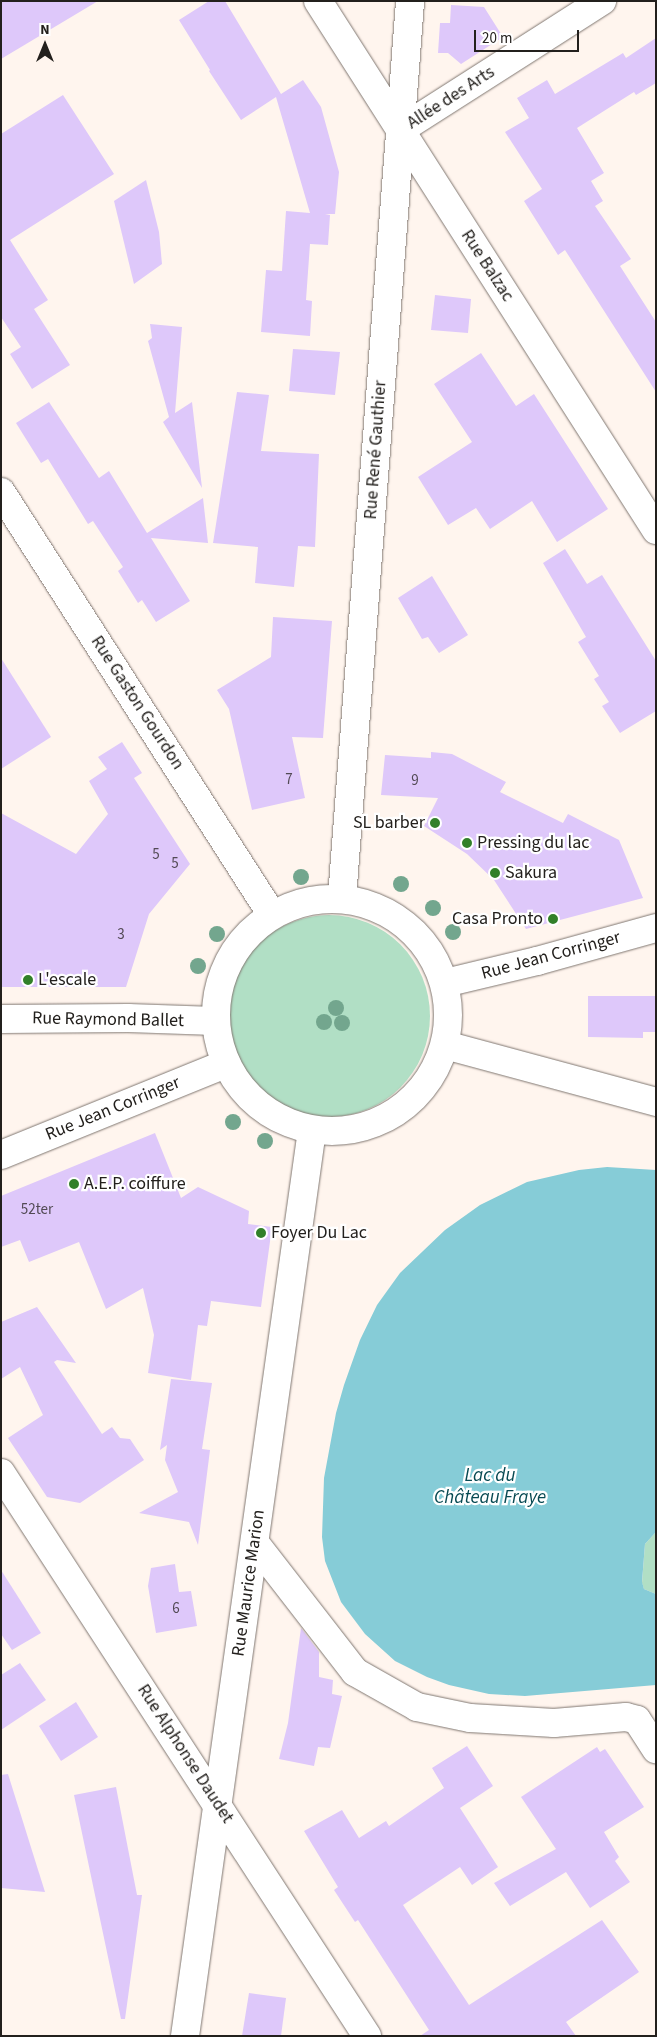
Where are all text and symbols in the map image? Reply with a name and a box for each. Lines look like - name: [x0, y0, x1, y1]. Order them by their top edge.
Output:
- north arrow: [20, 20, 70, 70]
- text: N: [40, 20, 50, 40]
- scale bar: [477, 20, 582, 52]
- text: 20 m: [482, 28, 512, 49]
- street label: Allée des Arts: [403, 62, 499, 134]
- street label: Rue Balzac: [456, 226, 518, 306]
- street label: Rue René Gauthier: [360, 380, 392, 520]
- street label: Rue Gaston Gourdon: [86, 632, 188, 774]
- house number: 7: [285, 771, 293, 789]
- house number: 9: [411, 772, 419, 790]
- place label: SL barber: [353, 812, 425, 834]
- marker: SL barber: [429, 817, 441, 829]
- place label: Pressing du lac: [477, 832, 589, 854]
- marker: Pressing du lac: [461, 837, 473, 849]
- house number: 5: [152, 846, 160, 864]
- house number: 5: [171, 855, 179, 873]
- place label: Sakura: [505, 862, 557, 884]
- marker: Sakura: [489, 867, 501, 879]
- place label: Casa Pronto: [452, 908, 543, 930]
- marker: Casa Pronto: [547, 913, 559, 925]
- house number: 3: [117, 926, 125, 944]
- street label: Rue Jean Corringer: [479, 927, 623, 985]
- place label: L'escale: [38, 969, 96, 991]
- marker: L'escale: [22, 974, 34, 986]
- street label: Rue Raymond Ballet: [32, 1008, 184, 1032]
- street label: Rue Jean Corringer: [43, 1072, 183, 1146]
- place label: A.E.P. coiffure: [84, 1173, 186, 1195]
- marker: A.E.P. coiffure: [68, 1178, 80, 1190]
- house number: 52ter: [21, 1201, 53, 1219]
- place label: Foyer Du Lac: [271, 1222, 367, 1244]
- marker: Foyer Du Lac: [255, 1227, 267, 1239]
- water label: Lac du Château Fraye: [434, 1465, 546, 1509]
- street label: Rue Maurice Marion: [228, 1508, 270, 1658]
- house number: 6: [172, 1600, 180, 1618]
- street label: Rue Alphonse Daudet: [132, 1681, 238, 1827]

